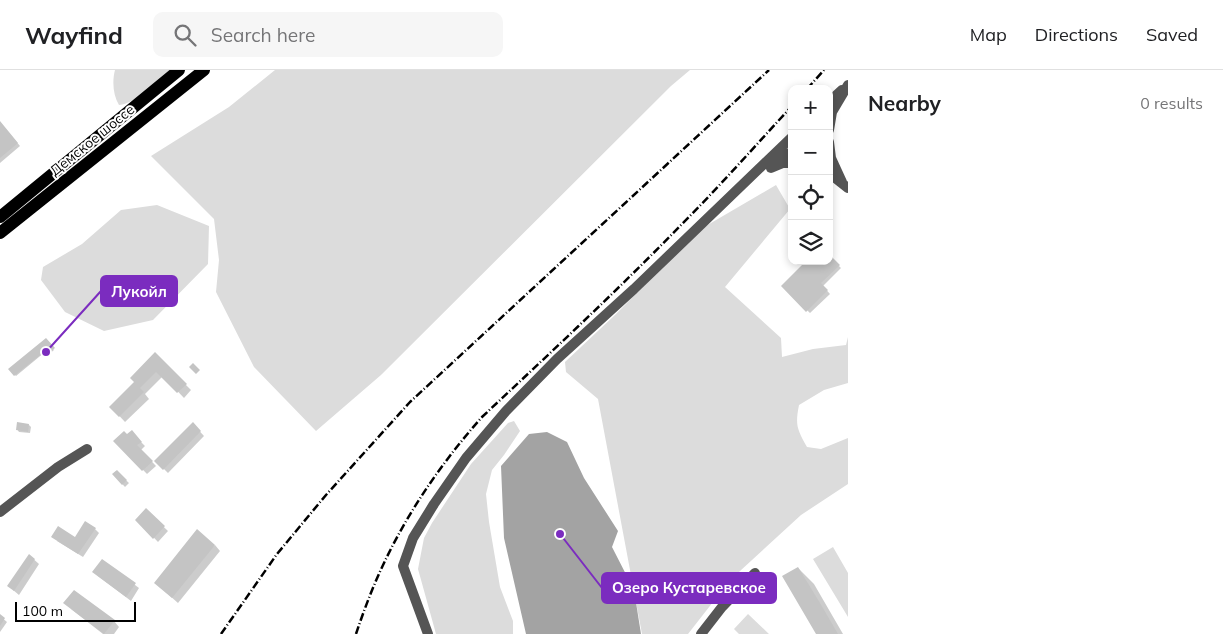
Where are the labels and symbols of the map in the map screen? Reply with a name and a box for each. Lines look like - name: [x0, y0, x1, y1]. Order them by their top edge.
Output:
- street label: Демское шоссе: [46, 100, 138, 180]
- callout: Лукойл: [101, 276, 177, 306]
- text: Лукойл: [111, 282, 167, 301]
- callout: Озеро Кустаревское: [602, 573, 776, 603]
- text: Озеро Кустаревское: [612, 578, 766, 597]
- scale bar: [15, 599, 136, 622]

